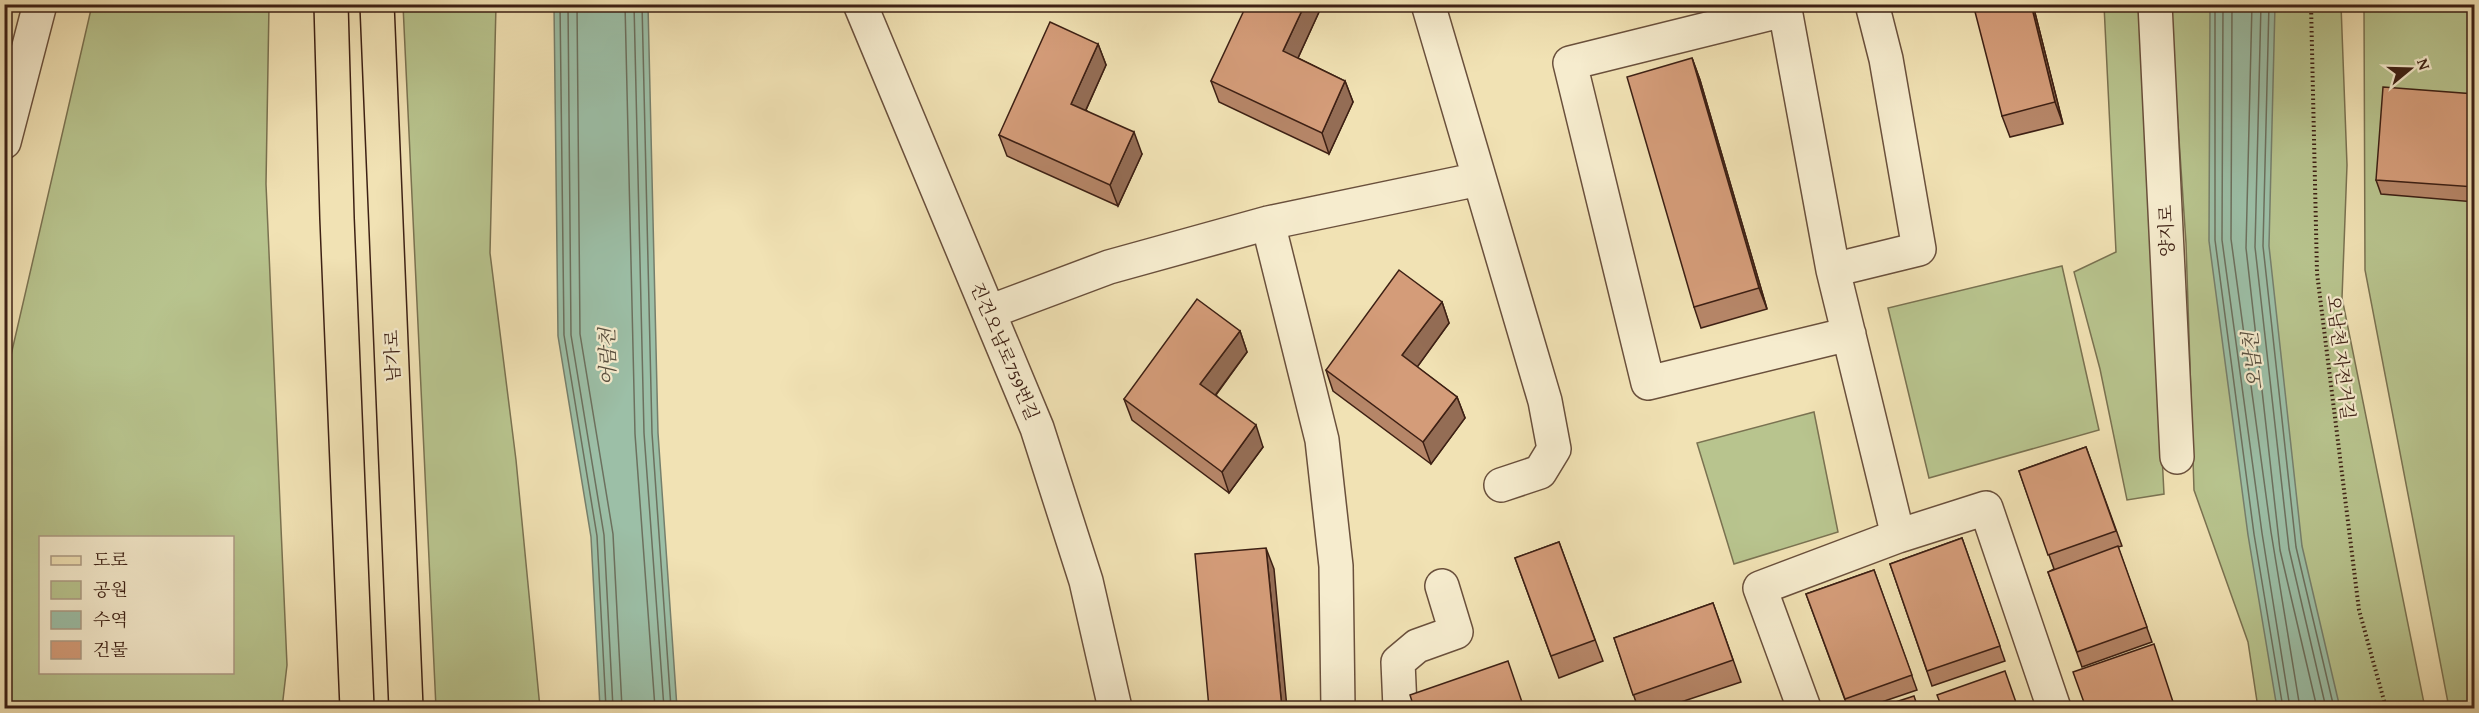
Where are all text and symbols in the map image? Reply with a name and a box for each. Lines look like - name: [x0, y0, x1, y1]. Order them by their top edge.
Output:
- north arrow: [2380, 39, 2440, 99]
- text: N: [2411, 55, 2437, 73]
- street label: 양지로: [2152, 204, 2180, 258]
- street label: 진건오남로759번길: [964, 278, 1046, 424]
- street label: 오남천 자전거길: [2320, 293, 2362, 421]
- water label: 어람천: [592, 326, 622, 386]
- street label: 남가로: [378, 329, 406, 383]
- water label: 오남천: [2234, 329, 2269, 391]
- legend: [39, 536, 234, 674]
- text: 도로: [93, 546, 128, 573]
- text: 공원: [93, 576, 128, 603]
- text: 수역: [93, 606, 128, 633]
- text: 건물: [93, 636, 128, 663]

